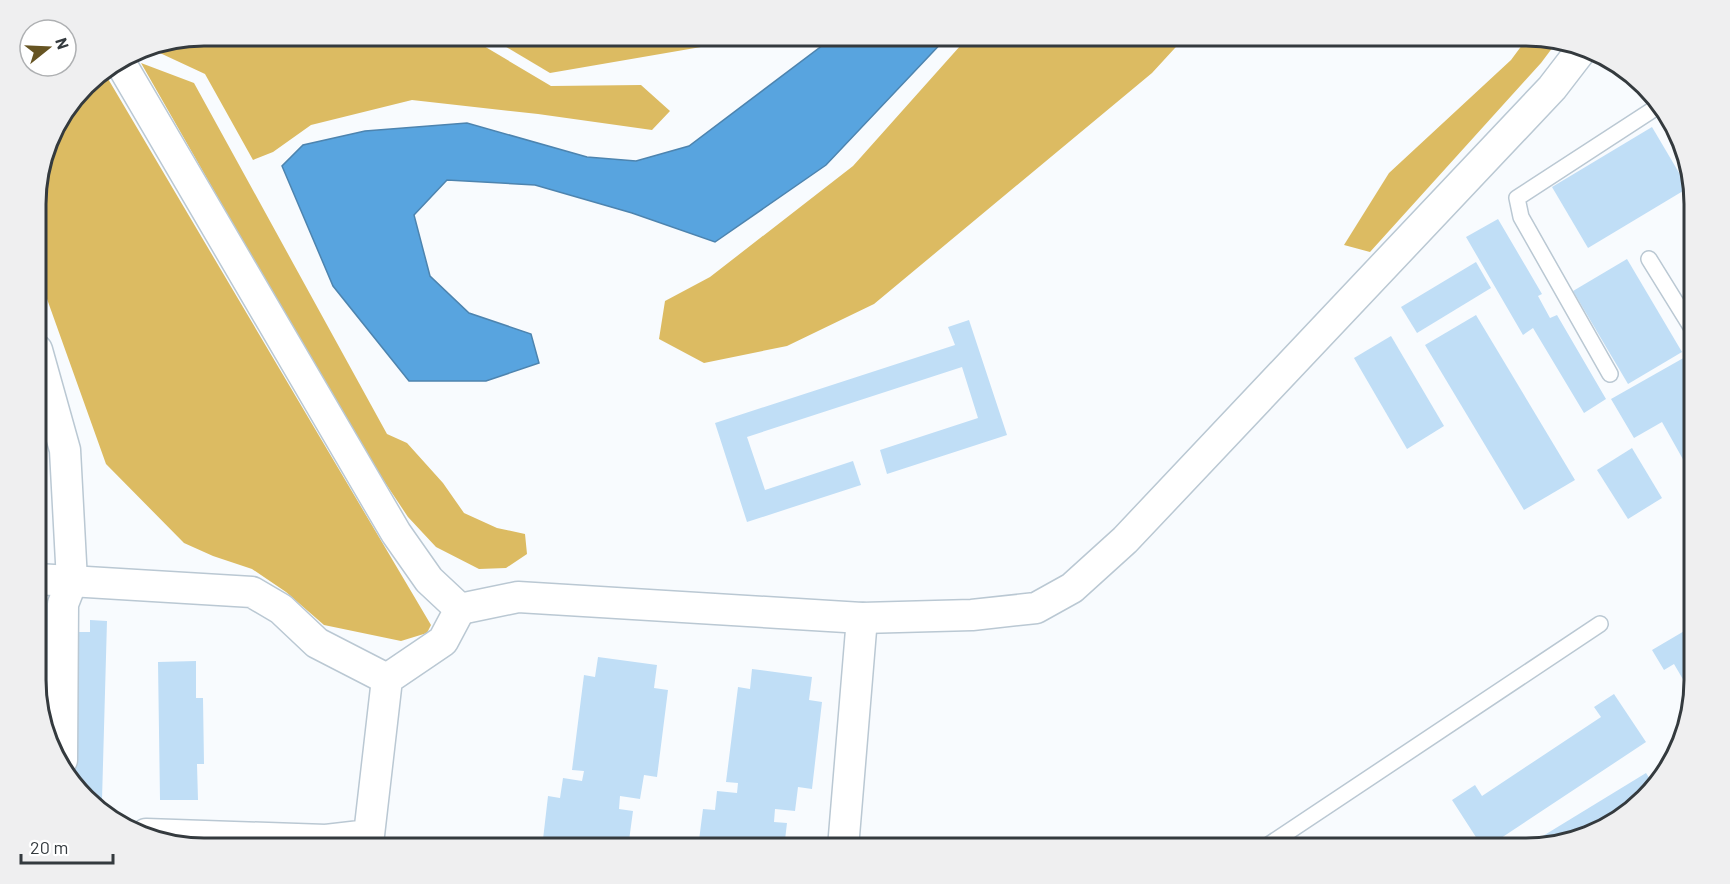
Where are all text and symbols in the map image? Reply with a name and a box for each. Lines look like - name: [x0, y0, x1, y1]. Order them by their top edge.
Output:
- north arrow: [18, 18, 78, 78]
- text: N: [52, 35, 73, 51]
- scale bar: [21, 827, 112, 865]
- text: 20 m: [30, 836, 68, 858]

